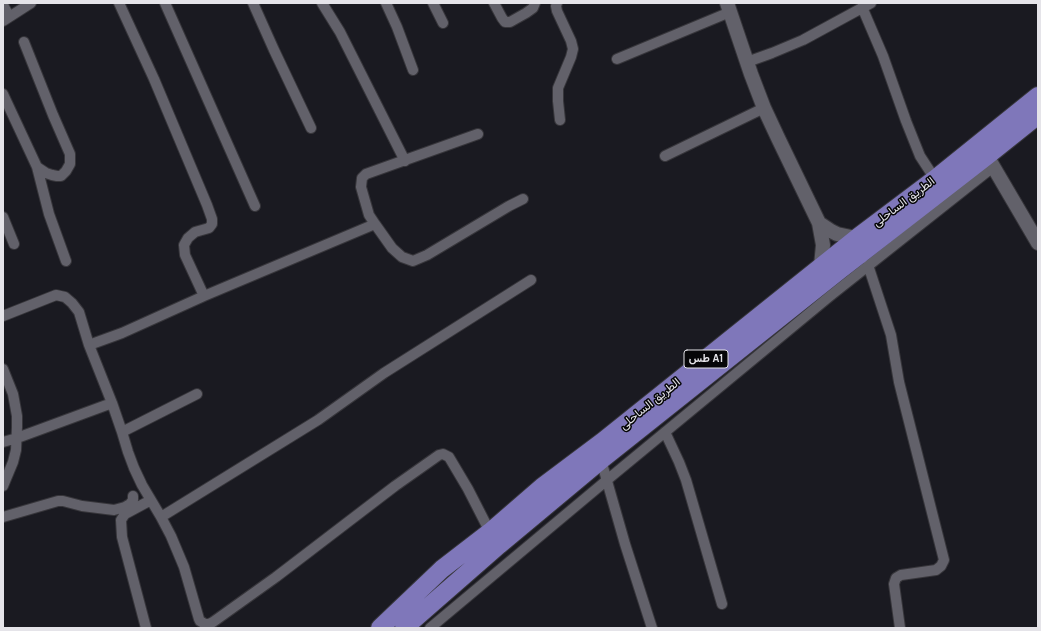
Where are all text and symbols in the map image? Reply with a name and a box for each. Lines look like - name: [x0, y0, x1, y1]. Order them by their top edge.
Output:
- street label: الطريق الساحلى: [870, 174, 938, 230]
- road number: طس A1: [684, 350, 728, 368]
- street label: الطريق الساحلى: [617, 375, 683, 433]

